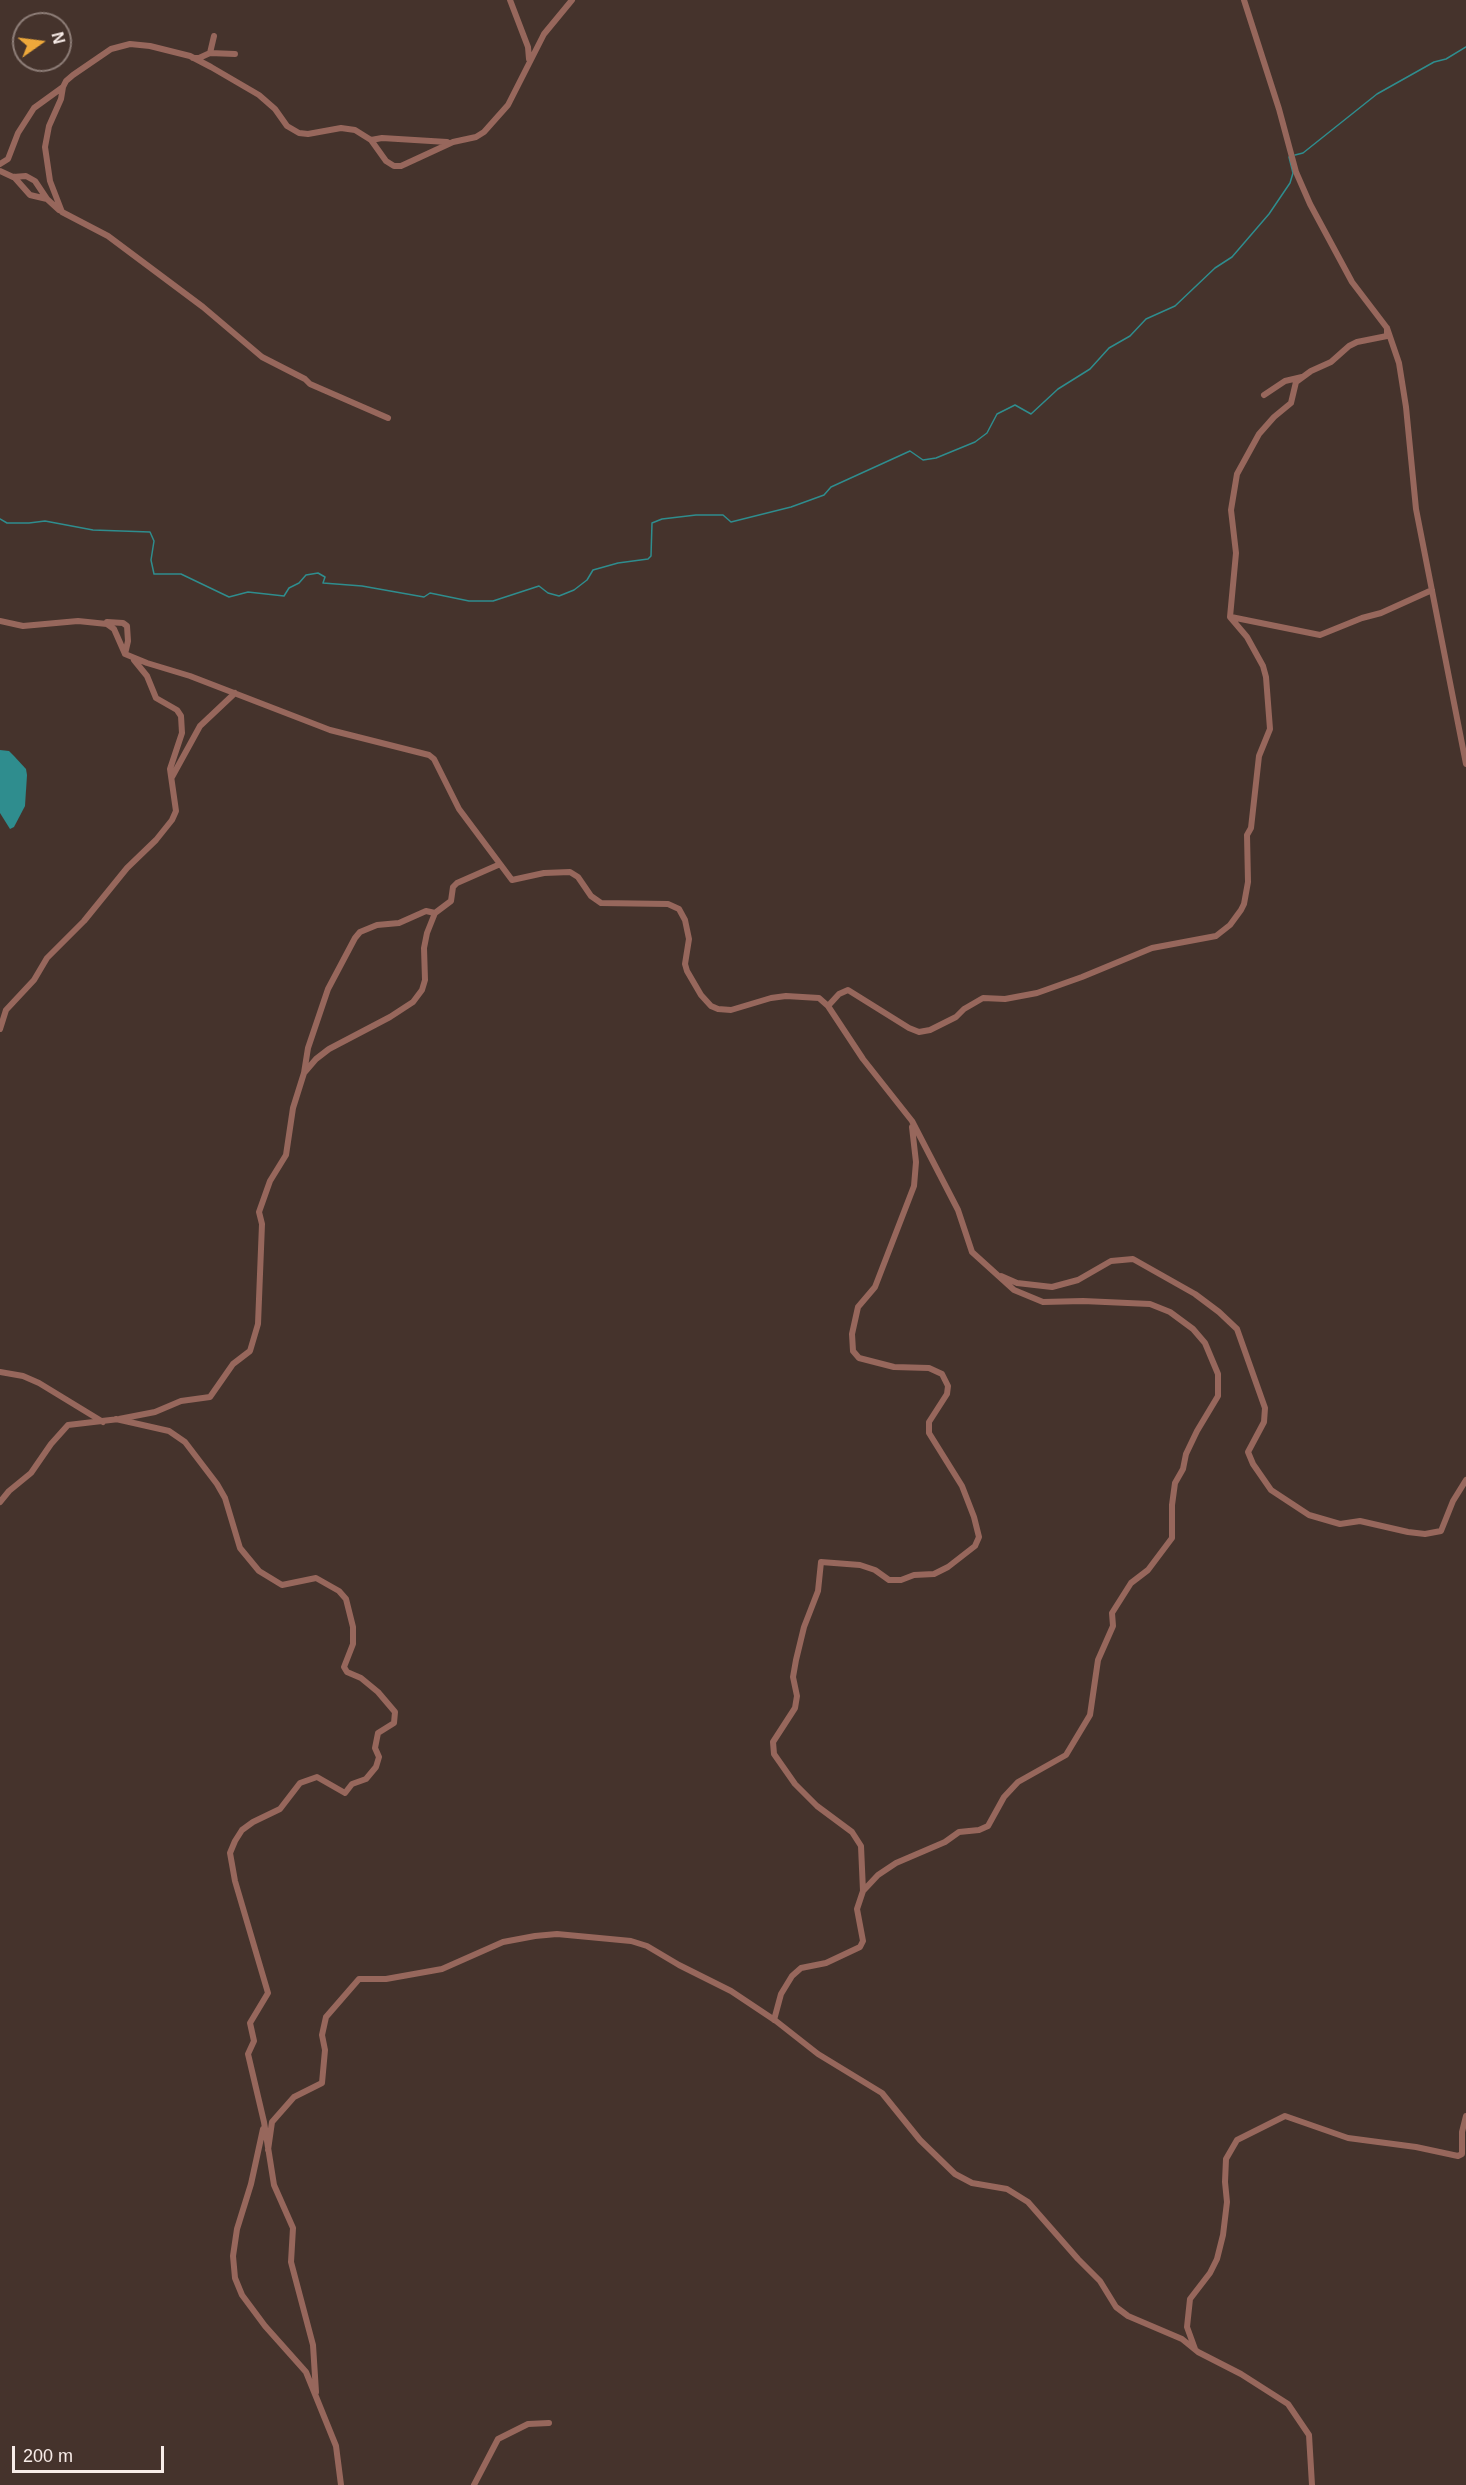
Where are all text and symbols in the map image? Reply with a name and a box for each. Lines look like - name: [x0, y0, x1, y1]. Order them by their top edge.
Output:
- north arrow: [12, 12, 72, 72]
- text: N: [48, 30, 68, 46]
- scale bar: [15, 2434, 166, 2472]
- text: 200 m: [23, 2446, 73, 2466]

